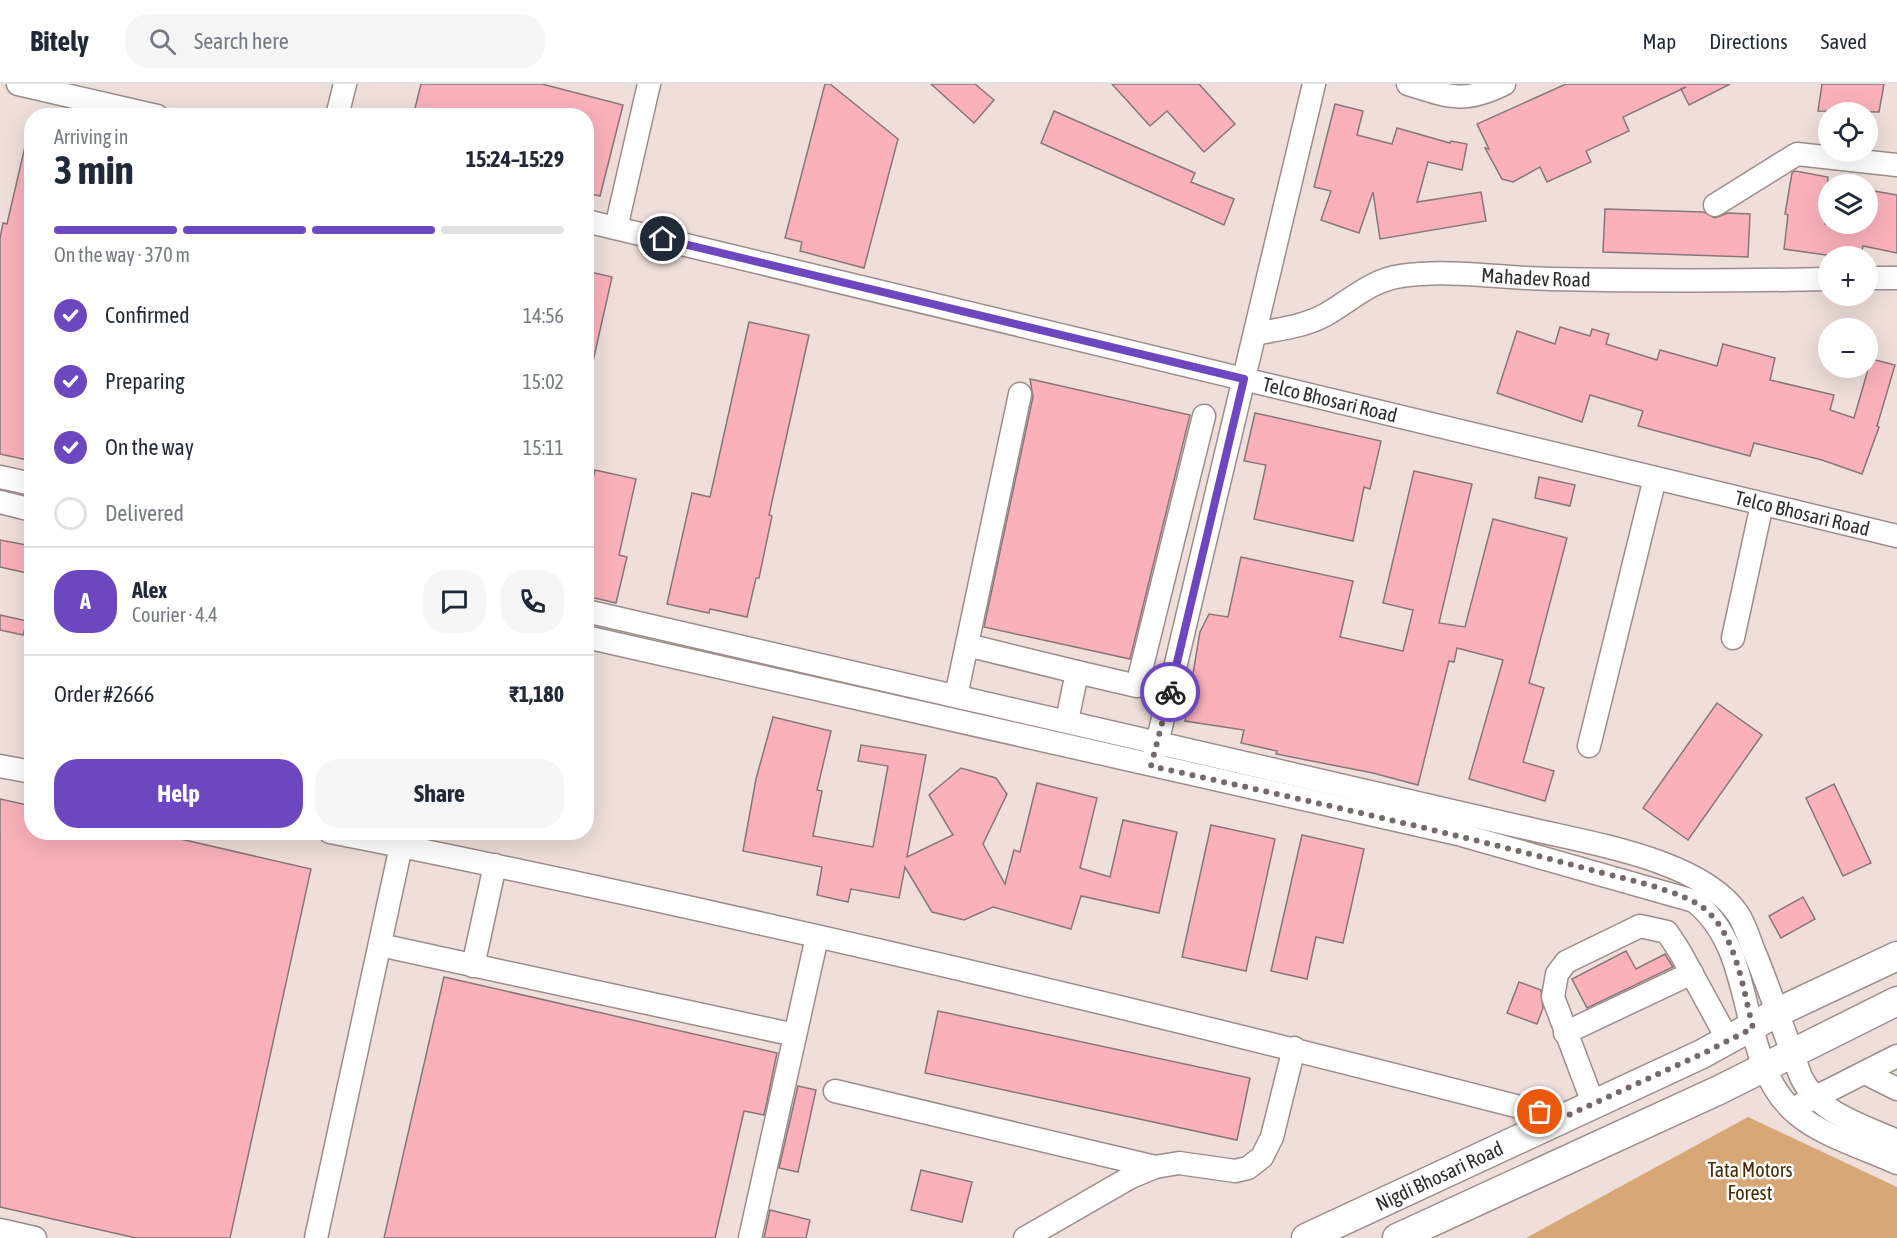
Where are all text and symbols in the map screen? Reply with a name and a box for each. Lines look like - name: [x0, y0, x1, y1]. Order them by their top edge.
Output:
- search box: [125, 14, 545, 68]
- text: Bitely: [30, 25, 89, 57]
- icon: search: [146, 25, 179, 58]
- text: Search here: [194, 28, 289, 54]
- text: Map: [1642, 29, 1676, 53]
- text: Directions: [1709, 29, 1788, 53]
- text: Saved: [1821, 29, 1867, 53]
- map controls: [1818, 102, 1878, 378]
- button: locate: [1818, 102, 1878, 162]
- text: Arriving in: [54, 125, 128, 148]
- text: 15:24–15:29: [466, 146, 564, 172]
- text: 3 min: [54, 148, 134, 192]
- button: layers: [1818, 174, 1878, 234]
- pin: [637, 213, 688, 264]
- icon: home: [646, 222, 679, 255]
- text: On the way · 370 m: [54, 243, 190, 266]
- button: +: [1818, 246, 1878, 306]
- street label: Mahadev Road: [1480, 263, 1591, 291]
- icon: check: [54, 299, 87, 332]
- text: Confirmed: [105, 302, 190, 328]
- text: 14:56: [523, 304, 564, 327]
- button: −: [1818, 318, 1878, 378]
- icon: check: [54, 365, 87, 398]
- text: Preparing: [105, 368, 185, 394]
- text: 15:02: [522, 370, 564, 393]
- street label: Telco Bhosari Road: [1260, 372, 1400, 427]
- icon: check: [54, 431, 87, 464]
- text: On the way: [105, 434, 194, 460]
- text: 15:11: [523, 436, 564, 459]
- street label: Telco Bhosari Road: [1733, 486, 1872, 540]
- text: Delivered: [105, 500, 184, 526]
- button: chat: [423, 570, 486, 633]
- button: phone: [501, 570, 564, 633]
- text: Alex: [132, 577, 167, 603]
- text: A: [80, 588, 91, 614]
- text: Courier · 4.4: [132, 603, 218, 626]
- courier: [1140, 662, 1200, 722]
- icon: bike: [1154, 676, 1187, 709]
- text: Order #2666: [54, 681, 154, 707]
- text: ₹1,180: [509, 681, 564, 707]
- button: Help: [54, 759, 303, 828]
- button: Share: [315, 759, 564, 828]
- pin: [1514, 1086, 1565, 1137]
- icon: bag: [1523, 1095, 1556, 1128]
- street label: Nigdi Bhosari Road: [1372, 1136, 1506, 1215]
- park label: Tata Motors Forest: [1707, 1158, 1793, 1204]

